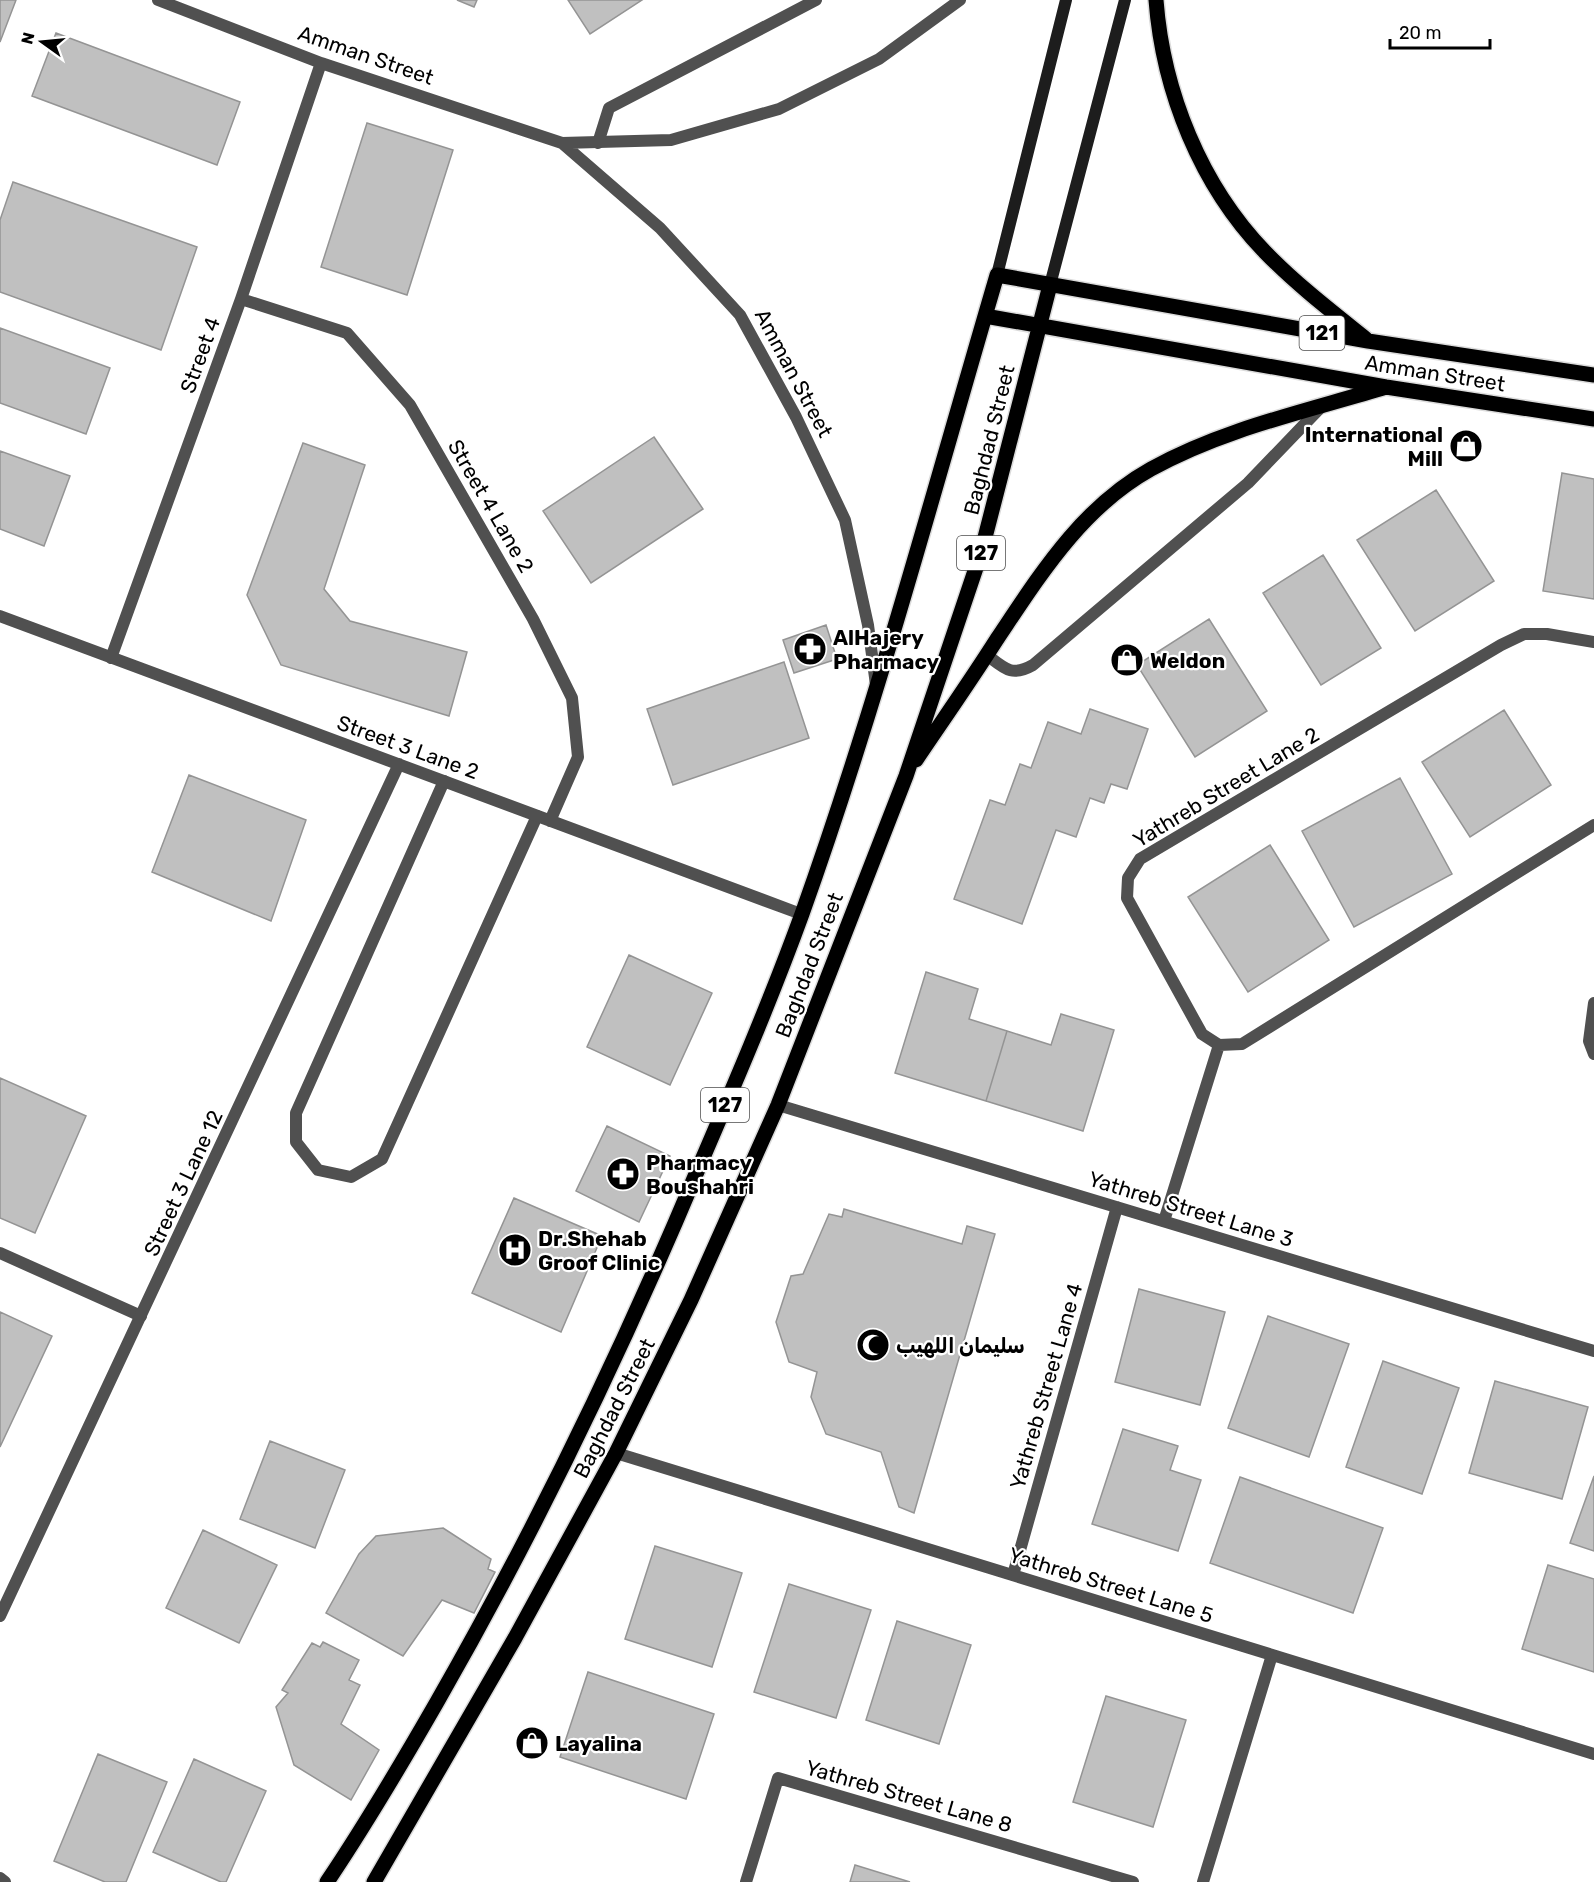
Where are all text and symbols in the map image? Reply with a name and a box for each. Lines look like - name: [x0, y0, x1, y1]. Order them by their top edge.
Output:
- north arrow: [12, 12, 72, 72]
- scale bar: [1390, 12, 1490, 50]
- street label: Amman Street: [295, 20, 437, 90]
- text: 20 m: [1399, 22, 1441, 44]
- text: N: [17, 30, 39, 46]
- street label: Amman Street: [750, 305, 838, 441]
- street label: Street 4: [175, 314, 225, 396]
- road number: 121: [1300, 316, 1344, 350]
- street label: Amman Street: [1363, 350, 1507, 396]
- street label: Baghdad Street: [958, 363, 1020, 517]
- place label: International Mill: [1305, 422, 1443, 471]
- shop icon: International Mill: [1448, 428, 1484, 464]
- street label: Street 4 Lane 2: [443, 435, 539, 577]
- road number: 127: [957, 536, 1005, 570]
- place label: AlHajery Pharmacy: [833, 625, 939, 674]
- pharmacy icon: AlHajery Pharmacy: [792, 631, 828, 667]
- shop icon: Weldon: [1109, 642, 1145, 678]
- place label: Weldon: [1150, 648, 1225, 673]
- street label: Street 3 Lane 2: [334, 710, 482, 784]
- street label: Yathreb Street Lane 2: [1129, 722, 1323, 852]
- street label: Baghdad Street: [770, 889, 848, 1041]
- road number: 127: [701, 1088, 749, 1122]
- street label: Street 3 Lane 12: [138, 1106, 228, 1260]
- place label: Pharmacy Boushahri: [646, 1150, 754, 1199]
- pharmacy icon: Pharmacy Boushahri: [605, 1156, 641, 1192]
- street label: Yathreb Street Lane 3: [1086, 1166, 1296, 1252]
- place label: Dr.Shehab Groof Clinic: [538, 1226, 660, 1275]
- hospital icon: Dr.Shehab Groof Clinic: [497, 1232, 533, 1268]
- street label: Yathreb Street Lane 4: [1005, 1280, 1087, 1492]
- mosque icon: سليمان اللهيب: [855, 1327, 891, 1363]
- place label: سليمان اللهيب: [896, 1333, 1025, 1358]
- street label: Baghdad Street: [568, 1334, 660, 1482]
- street label: Yathreb Street Lane 5: [1006, 1542, 1216, 1628]
- shop icon: Layalina: [514, 1725, 550, 1761]
- place label: Layalina: [555, 1731, 642, 1756]
- street label: Yathreb Street Lane 8: [803, 1755, 1015, 1837]

